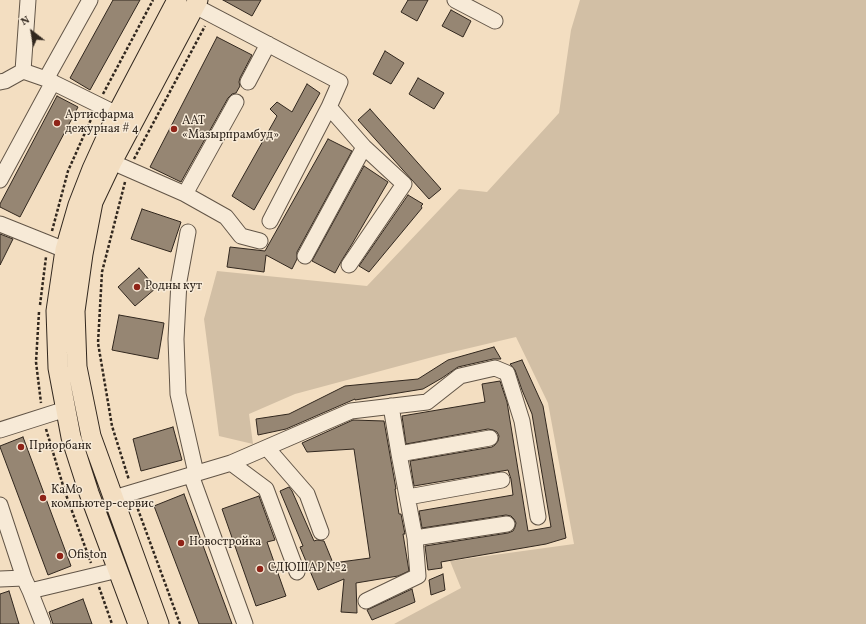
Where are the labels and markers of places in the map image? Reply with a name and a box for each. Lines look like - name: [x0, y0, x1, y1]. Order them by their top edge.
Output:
- place label: Артисфарма дежурная # 4: [65, 109, 139, 137]
- place label: ААТ «Мазырпрамбуд»: [182, 115, 279, 143]
- marker: Артисфарма дежурная # 4: [52, 118, 62, 128]
- marker: ААТ «Мазырпрамбуд»: [169, 124, 179, 134]
- place label: Родны кут: [145, 280, 202, 294]
- marker: Родны кут: [132, 282, 142, 292]
- place label: Приорбанк: [29, 440, 91, 454]
- marker: Приорбанк: [16, 442, 26, 452]
- place label: КаМо компьютер-сервис: [51, 484, 154, 512]
- marker: КаМо компьютер-сервис: [38, 493, 48, 503]
- place label: Новостройка: [189, 536, 261, 550]
- marker: Новостройка: [176, 538, 186, 548]
- place label: Ofiston: [68, 549, 107, 563]
- marker: Ofiston: [55, 551, 65, 561]
- place label: СДЮШАР №2: [268, 562, 347, 576]
- marker: СДЮШАР №2: [255, 564, 265, 574]

